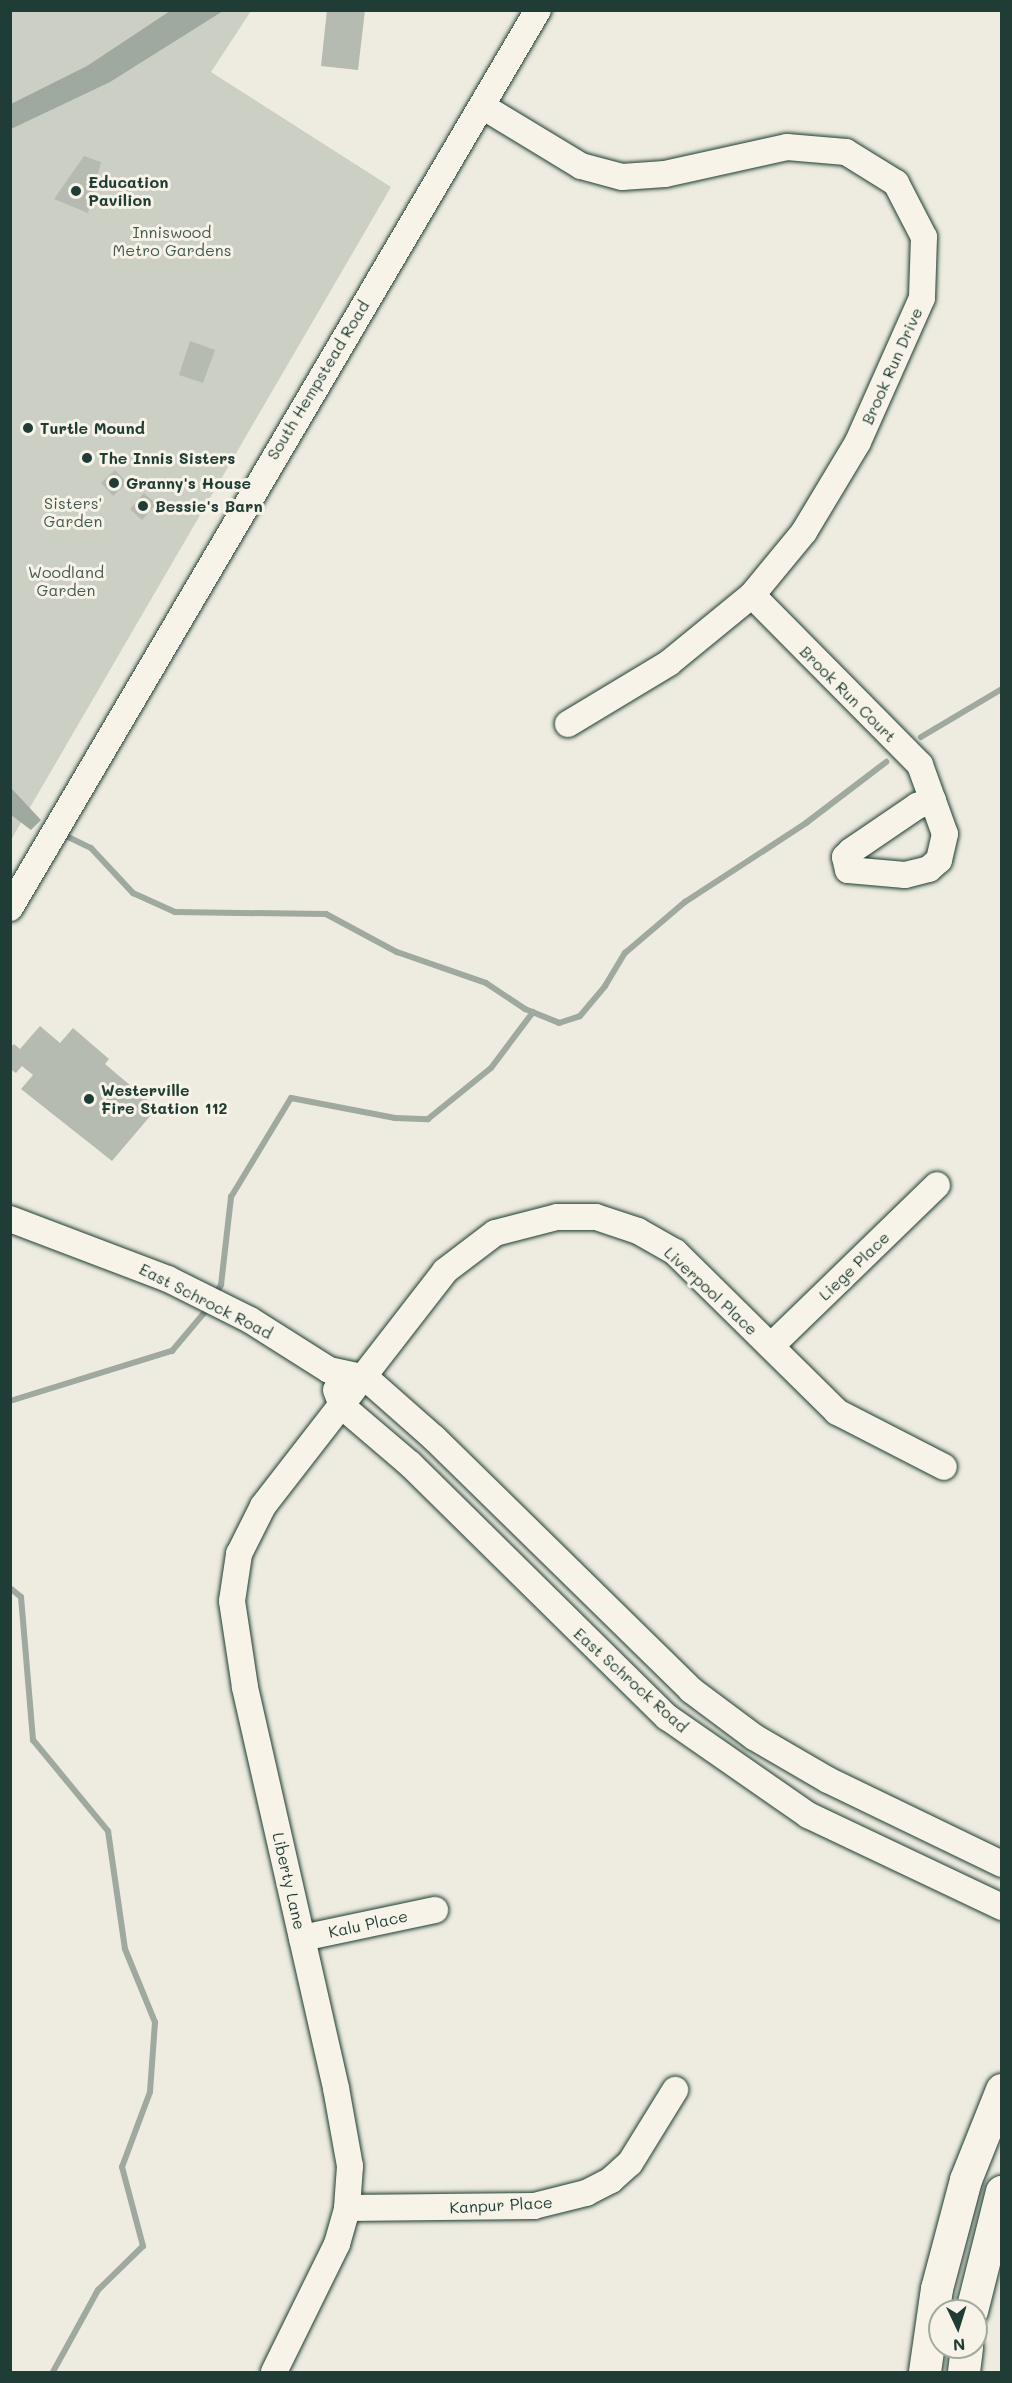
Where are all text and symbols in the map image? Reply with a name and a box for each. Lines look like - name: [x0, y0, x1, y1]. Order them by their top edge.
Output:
- place label: Education Pavilion: [88, 172, 168, 210]
- marker: Education Pavilion: [69, 184, 83, 198]
- park label: Inniswood Metro Gardens: [113, 222, 231, 260]
- street label: South Hempstead Road: [263, 297, 373, 463]
- street label: Brook Run Drive: [858, 305, 926, 427]
- place label: Turtle Mound: [40, 418, 145, 438]
- marker: Turtle Mound: [21, 421, 35, 435]
- place label: The Innis Sisters: [99, 448, 235, 468]
- marker: The Innis Sisters: [80, 451, 94, 465]
- place label: Granny's House: [126, 473, 251, 493]
- marker: Granny's House: [107, 476, 121, 490]
- park label: Sisters' Garden: [44, 493, 102, 531]
- place label: Bessie's Barn: [155, 496, 263, 516]
- marker: Bessie's Barn: [136, 499, 150, 513]
- park label: Woodland Garden: [28, 562, 104, 600]
- street label: Brook Run Court: [796, 642, 900, 746]
- place label: Westerville Fire Station 112: [101, 1080, 228, 1118]
- marker: Westerville Fire Station 112: [82, 1092, 96, 1106]
- street label: Liege Place: [815, 1228, 893, 1304]
- street label: Liverpool Place: [660, 1243, 762, 1339]
- street label: East Schrock Road: [136, 1259, 276, 1343]
- street label: East Schrock Road: [570, 1624, 692, 1736]
- street label: Liberty Lane: [268, 1831, 310, 1931]
- street label: Kalu Place: [327, 1906, 409, 1942]
- street label: Kanpur Place: [449, 2193, 553, 2217]
- north arrow: [928, 2299, 988, 2359]
- text: N: [952, 2335, 966, 2356]

